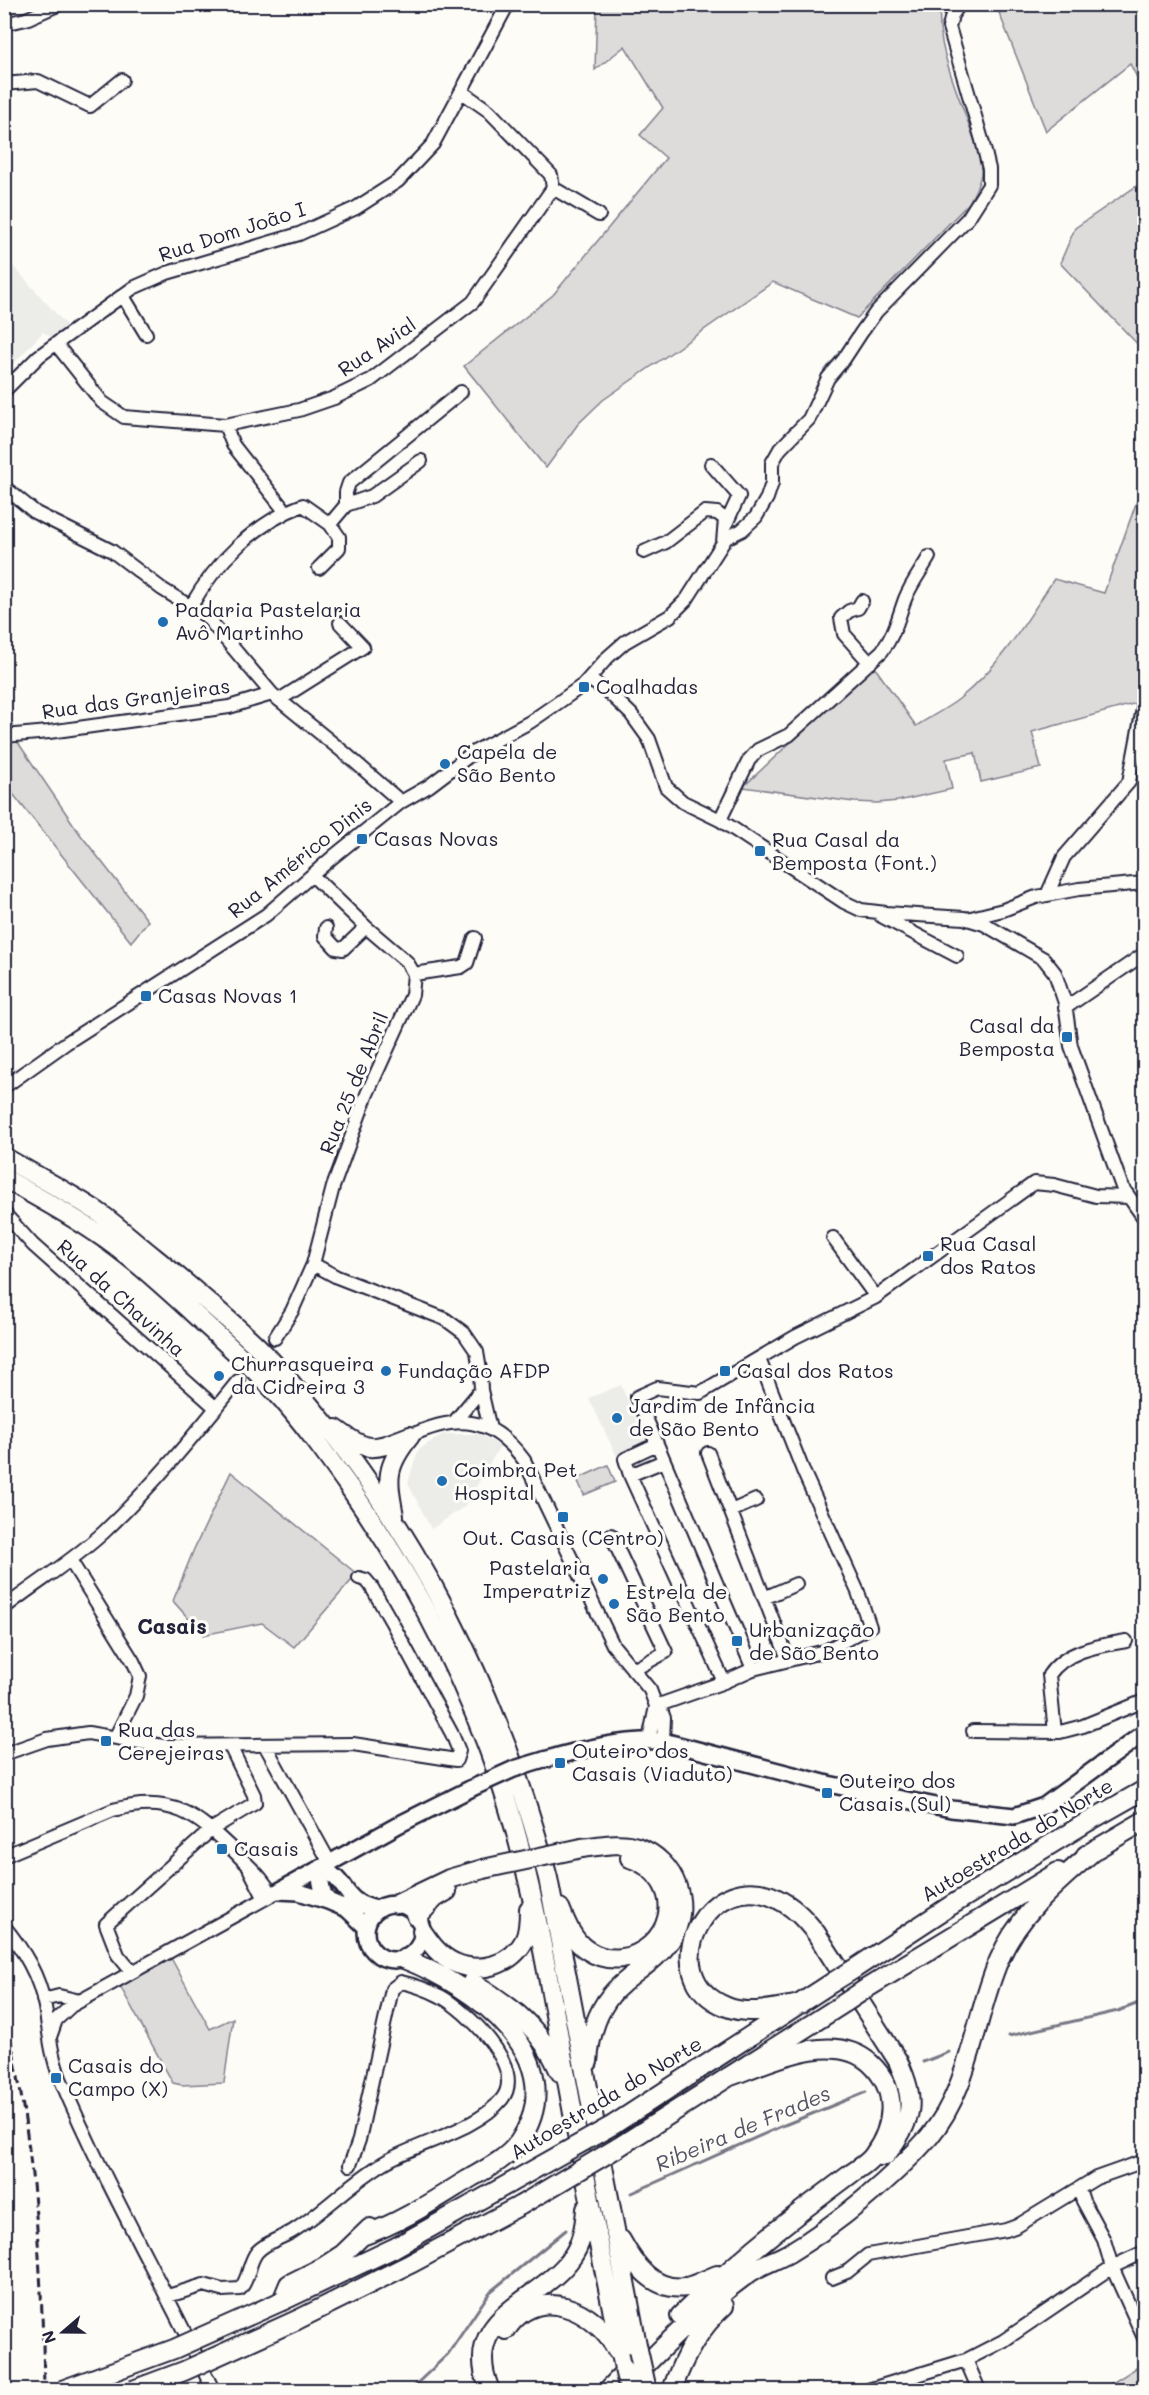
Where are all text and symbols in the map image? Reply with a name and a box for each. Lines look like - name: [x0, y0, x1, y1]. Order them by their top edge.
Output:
- street label: Rua Dom João I: [155, 195, 309, 267]
- street label: Rua Avial: [332, 311, 420, 382]
- place label: Padaria Pastelaria Avô Martinho: [175, 596, 362, 645]
- marker: Padaria Pastelaria Avô Martinho: [156, 615, 170, 629]
- street label: Rua das Granjeiras: [40, 672, 232, 724]
- place label: Coalhadas: [596, 673, 698, 699]
- marker: Coalhadas: [577, 680, 591, 694]
- place label: Capela de São Bento: [457, 738, 557, 787]
- marker: Capela de São Bento: [438, 757, 452, 771]
- street label: Rua Américo Dinis: [222, 791, 377, 923]
- place label: Casas Novas: [374, 825, 498, 851]
- place label: Rua Casal da Bemposta (Font.): [772, 826, 937, 875]
- marker: Casas Novas: [355, 832, 369, 846]
- marker: Rua Casal da Bemposta (Font.): [753, 844, 767, 858]
- place label: Casas Novas 1: [158, 982, 298, 1008]
- marker: Casas Novas 1: [139, 989, 153, 1003]
- street label: Rua 25 de Abril: [313, 1008, 393, 1158]
- place label: Casal da Bemposta: [959, 1012, 1055, 1061]
- marker: Casal da Bemposta: [1060, 1030, 1074, 1044]
- place label: Rua Casal dos Ratos: [940, 1230, 1037, 1279]
- street label: Rua da Chavinha: [52, 1233, 191, 1362]
- marker: Rua Casal dos Ratos: [921, 1249, 935, 1263]
- place label: Churrasqueira da Cidreira 3: [231, 1350, 375, 1399]
- place label: Fundação AFDP: [398, 1357, 550, 1383]
- place label: Casal dos Ratos: [737, 1357, 894, 1383]
- marker: Fundação AFDP: [379, 1364, 393, 1378]
- marker: Casal dos Ratos: [718, 1364, 732, 1378]
- marker: Churrasqueira da Cidreira 3: [212, 1369, 226, 1383]
- place label: Jardim de Infância de São Bento: [629, 1392, 816, 1441]
- marker: Jardim de Infância de São Bento: [610, 1411, 624, 1425]
- place label: Coimbra Pet Hospital: [454, 1456, 577, 1505]
- marker: Coimbra Pet Hospital: [435, 1474, 449, 1488]
- marker: Out. Casais (Centro): [556, 1510, 570, 1524]
- place label: Out. Casais (Centro): [462, 1524, 664, 1550]
- place label: Pastelaria Imperatriz: [483, 1554, 591, 1603]
- marker: Pastelaria Imperatriz: [596, 1572, 610, 1586]
- place label: Estrela de São Bento: [626, 1578, 727, 1627]
- marker: Estrela de São Bento: [607, 1597, 621, 1611]
- district label: Casais: [137, 1612, 207, 1639]
- place label: Urbanização de São Bento: [749, 1616, 879, 1665]
- marker: Urbanização de São Bento: [730, 1634, 744, 1648]
- place label: Rua das Cerejeiras: [118, 1716, 225, 1765]
- marker: Rua das Cerejeiras: [99, 1734, 113, 1748]
- place label: Outeiro dos Casais (Viaduto): [572, 1737, 732, 1786]
- marker: Outeiro dos Casais (Viaduto): [553, 1756, 567, 1770]
- place label: Outeiro dos Casais (Sul): [839, 1767, 956, 1816]
- street label: Autoestrada do Norte: [916, 1772, 1117, 1907]
- marker: Outeiro dos Casais (Sul): [820, 1786, 834, 1800]
- place label: Casais: [234, 1835, 299, 1861]
- marker: Casais: [215, 1842, 229, 1856]
- street label: Autoestrada do Norte: [505, 2030, 706, 2165]
- place label: Casais do Campo (X): [68, 2052, 168, 2101]
- marker: Casais do Campo (X): [49, 2071, 63, 2085]
- water label: Ribeira de Frades: [651, 2078, 834, 2177]
- north arrow: [33, 2302, 93, 2362]
- text: N: [36, 2328, 60, 2347]

